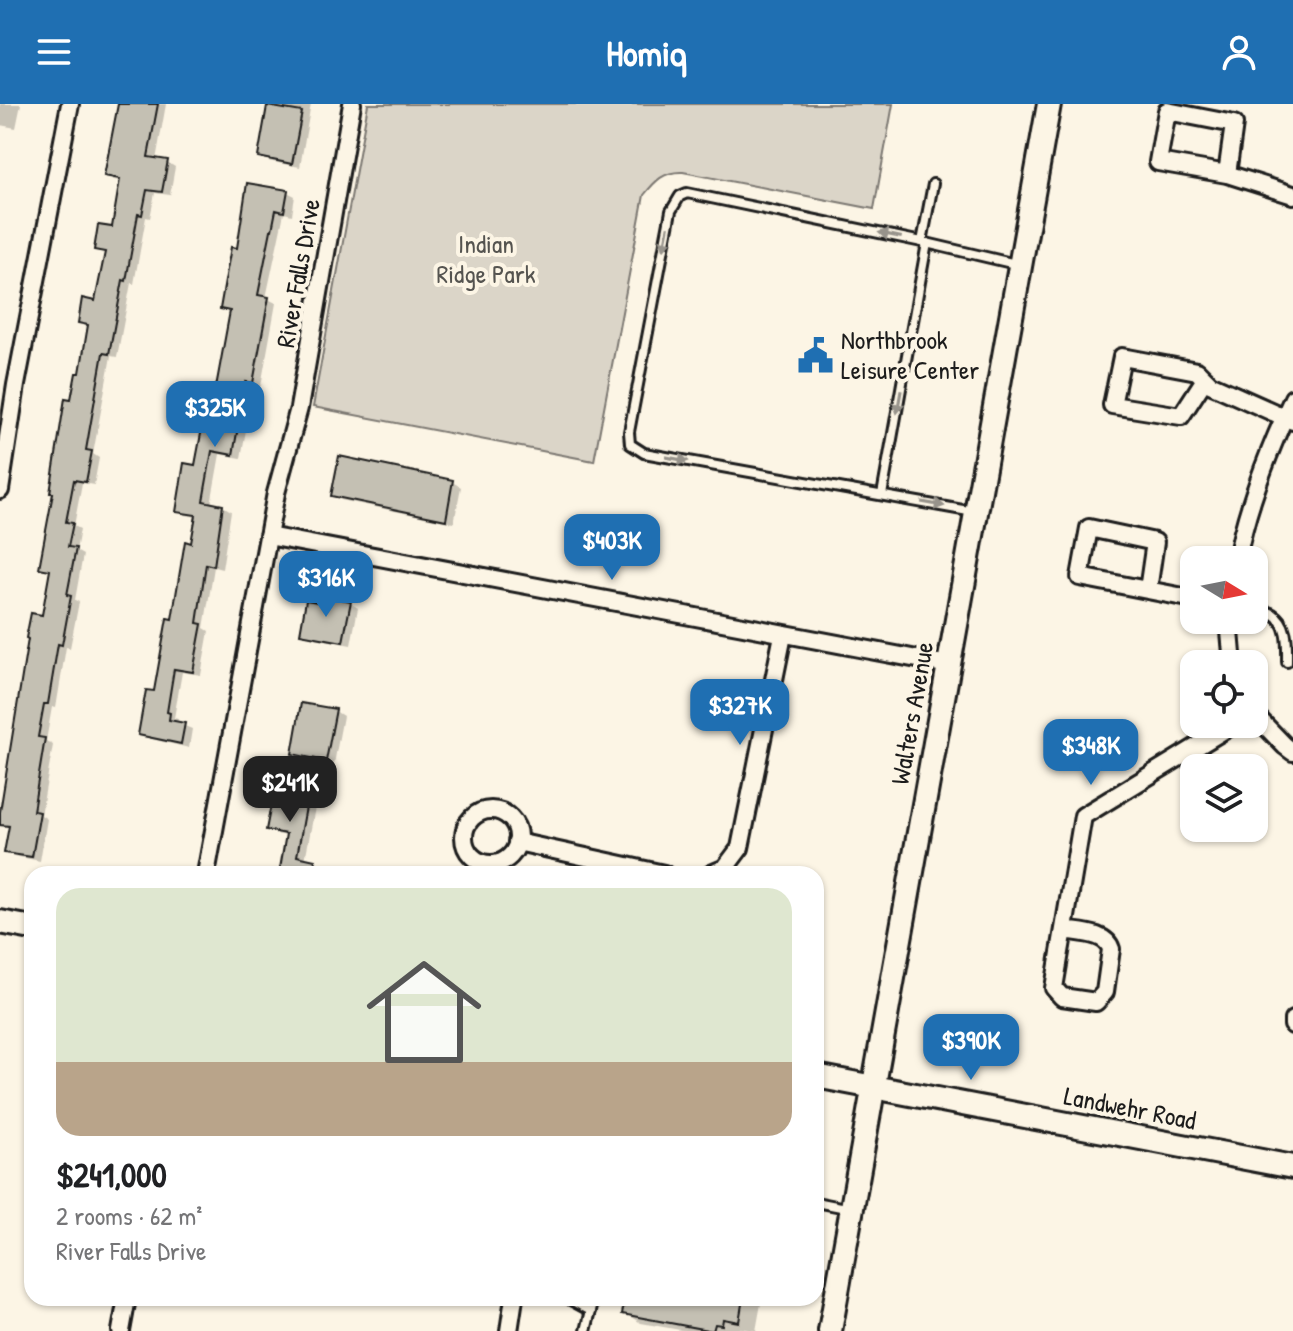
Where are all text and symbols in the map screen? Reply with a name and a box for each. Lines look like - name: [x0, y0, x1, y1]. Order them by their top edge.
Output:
- text: Homiq: [606, 28, 687, 77]
- icon: menu: [32, 30, 76, 74]
- icon: person: [1217, 30, 1261, 74]
- street label: River Falls Drive: [267, 196, 328, 350]
- park label: Indian Ridge Park: [436, 226, 536, 291]
- one-way arrow: [659, 226, 671, 251]
- one-way arrow: [877, 228, 902, 241]
- place label: Northbrook Leisure Center: [841, 322, 979, 387]
- public building icon: Northbrook Leisure Center: [796, 336, 834, 374]
- pin: $325K: [159, 381, 271, 449]
- text: $325K: [184, 389, 246, 424]
- one-way arrow: [892, 390, 904, 415]
- one-way arrow: [665, 453, 690, 466]
- one-way arrow: [921, 499, 946, 511]
- pin: $403K: [556, 514, 668, 582]
- text: $403K: [582, 522, 642, 557]
- north arrow: [1180, 546, 1268, 634]
- map controls: [1180, 546, 1268, 842]
- pin: $316K: [270, 551, 382, 619]
- text: $316K: [297, 559, 355, 594]
- street label: Walters Avenue: [882, 639, 941, 787]
- button: locate: [1180, 650, 1268, 738]
- pin: $327K: [684, 679, 796, 747]
- text: $327K: [708, 687, 772, 722]
- pin: $348K: [1035, 719, 1147, 787]
- text: $348K: [1061, 727, 1121, 762]
- button: layers: [1180, 754, 1268, 842]
- pin: $241K: [234, 756, 346, 824]
- text: $241K: [261, 764, 319, 799]
- icon: home: [352, 940, 496, 1084]
- pin: $390K: [915, 1014, 1027, 1082]
- text: $390K: [941, 1022, 1001, 1057]
- street label: Landwehr Road: [1061, 1078, 1199, 1137]
- text: $241,000: [56, 1152, 167, 1198]
- text: 2 rooms · 62 m²: [56, 1198, 202, 1233]
- text: River Falls Drive: [56, 1233, 206, 1268]

